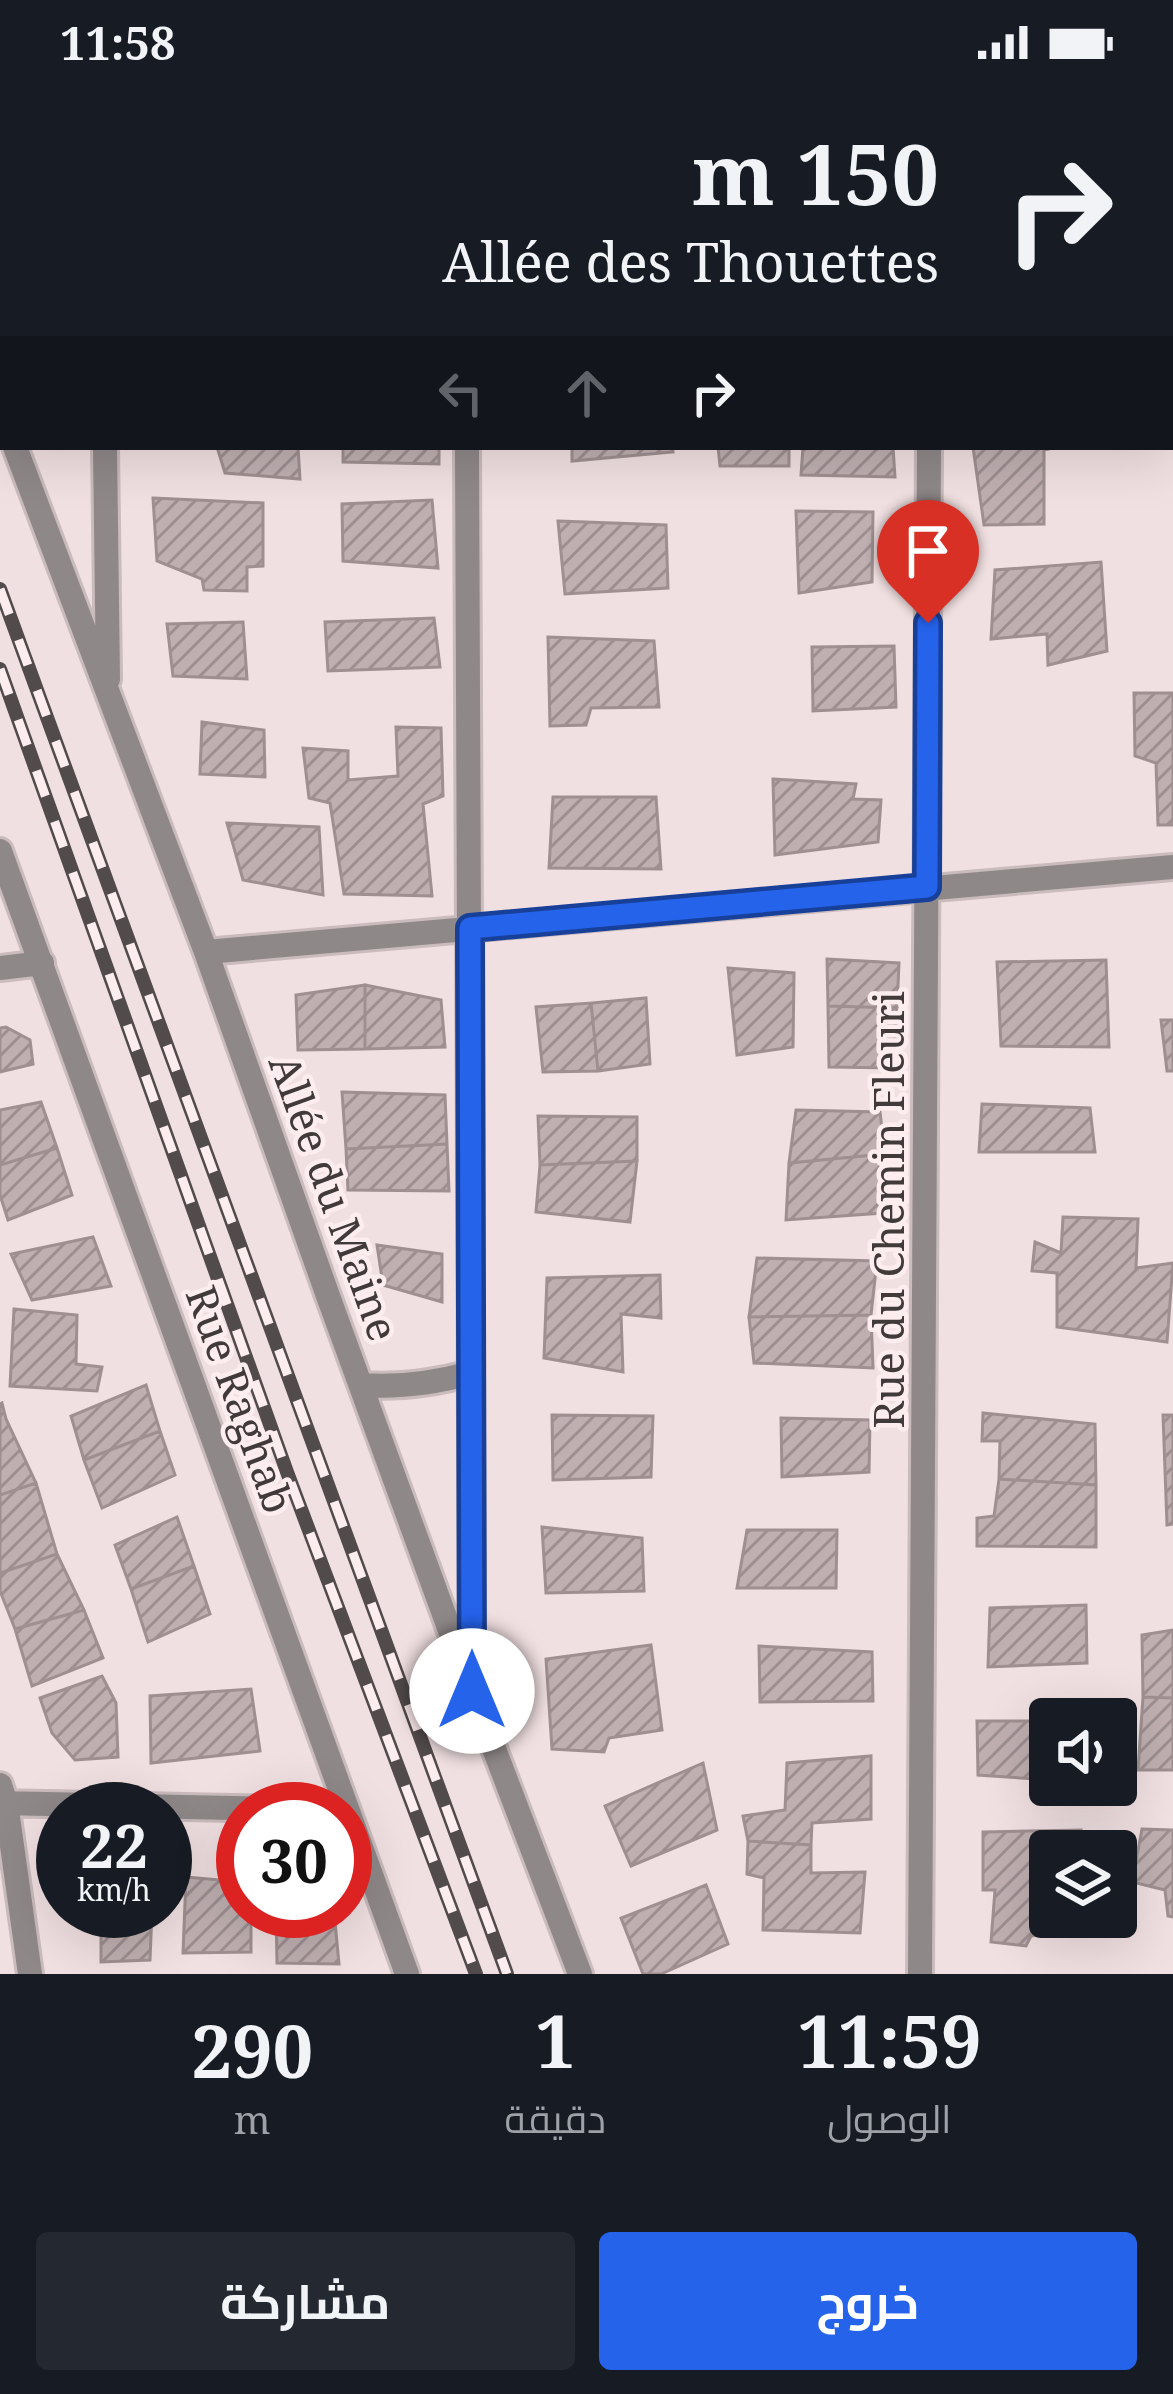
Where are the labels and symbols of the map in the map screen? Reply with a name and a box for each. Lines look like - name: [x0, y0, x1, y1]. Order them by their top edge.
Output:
- pin: [877, 500, 979, 623]
- street label: Rue du Chemin Fleuri: [859, 991, 916, 1429]
- street label: Allée du Maine: [257, 1046, 413, 1348]
- street label: Rue Raghab: [174, 1278, 308, 1520]
- position arrow: [409, 1628, 535, 1754]
- speed limit sign: 30: [216, 1782, 372, 1938]

